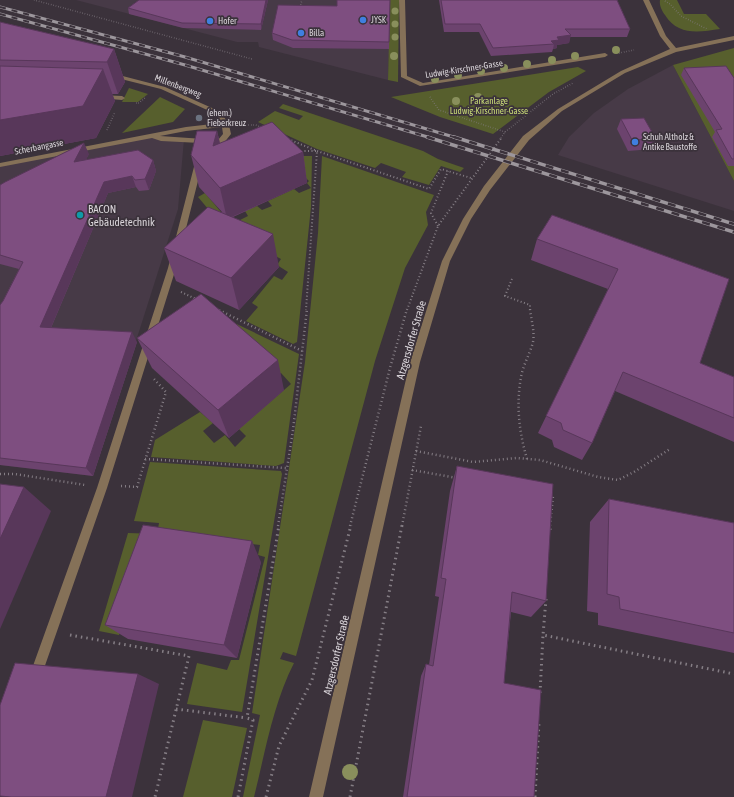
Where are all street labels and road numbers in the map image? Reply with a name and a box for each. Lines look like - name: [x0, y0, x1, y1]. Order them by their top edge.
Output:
- street label: Ludwig-Kirschner-Gasse: [424, 58, 504, 80]
- street label: Millenbergweg: [153, 73, 203, 100]
- street label: Scherbangasse: [14, 137, 64, 157]
- street label: Atzgersdorfer Straße: [394, 299, 428, 381]
- street label: Atzgersdorfer Straße: [321, 614, 351, 696]

